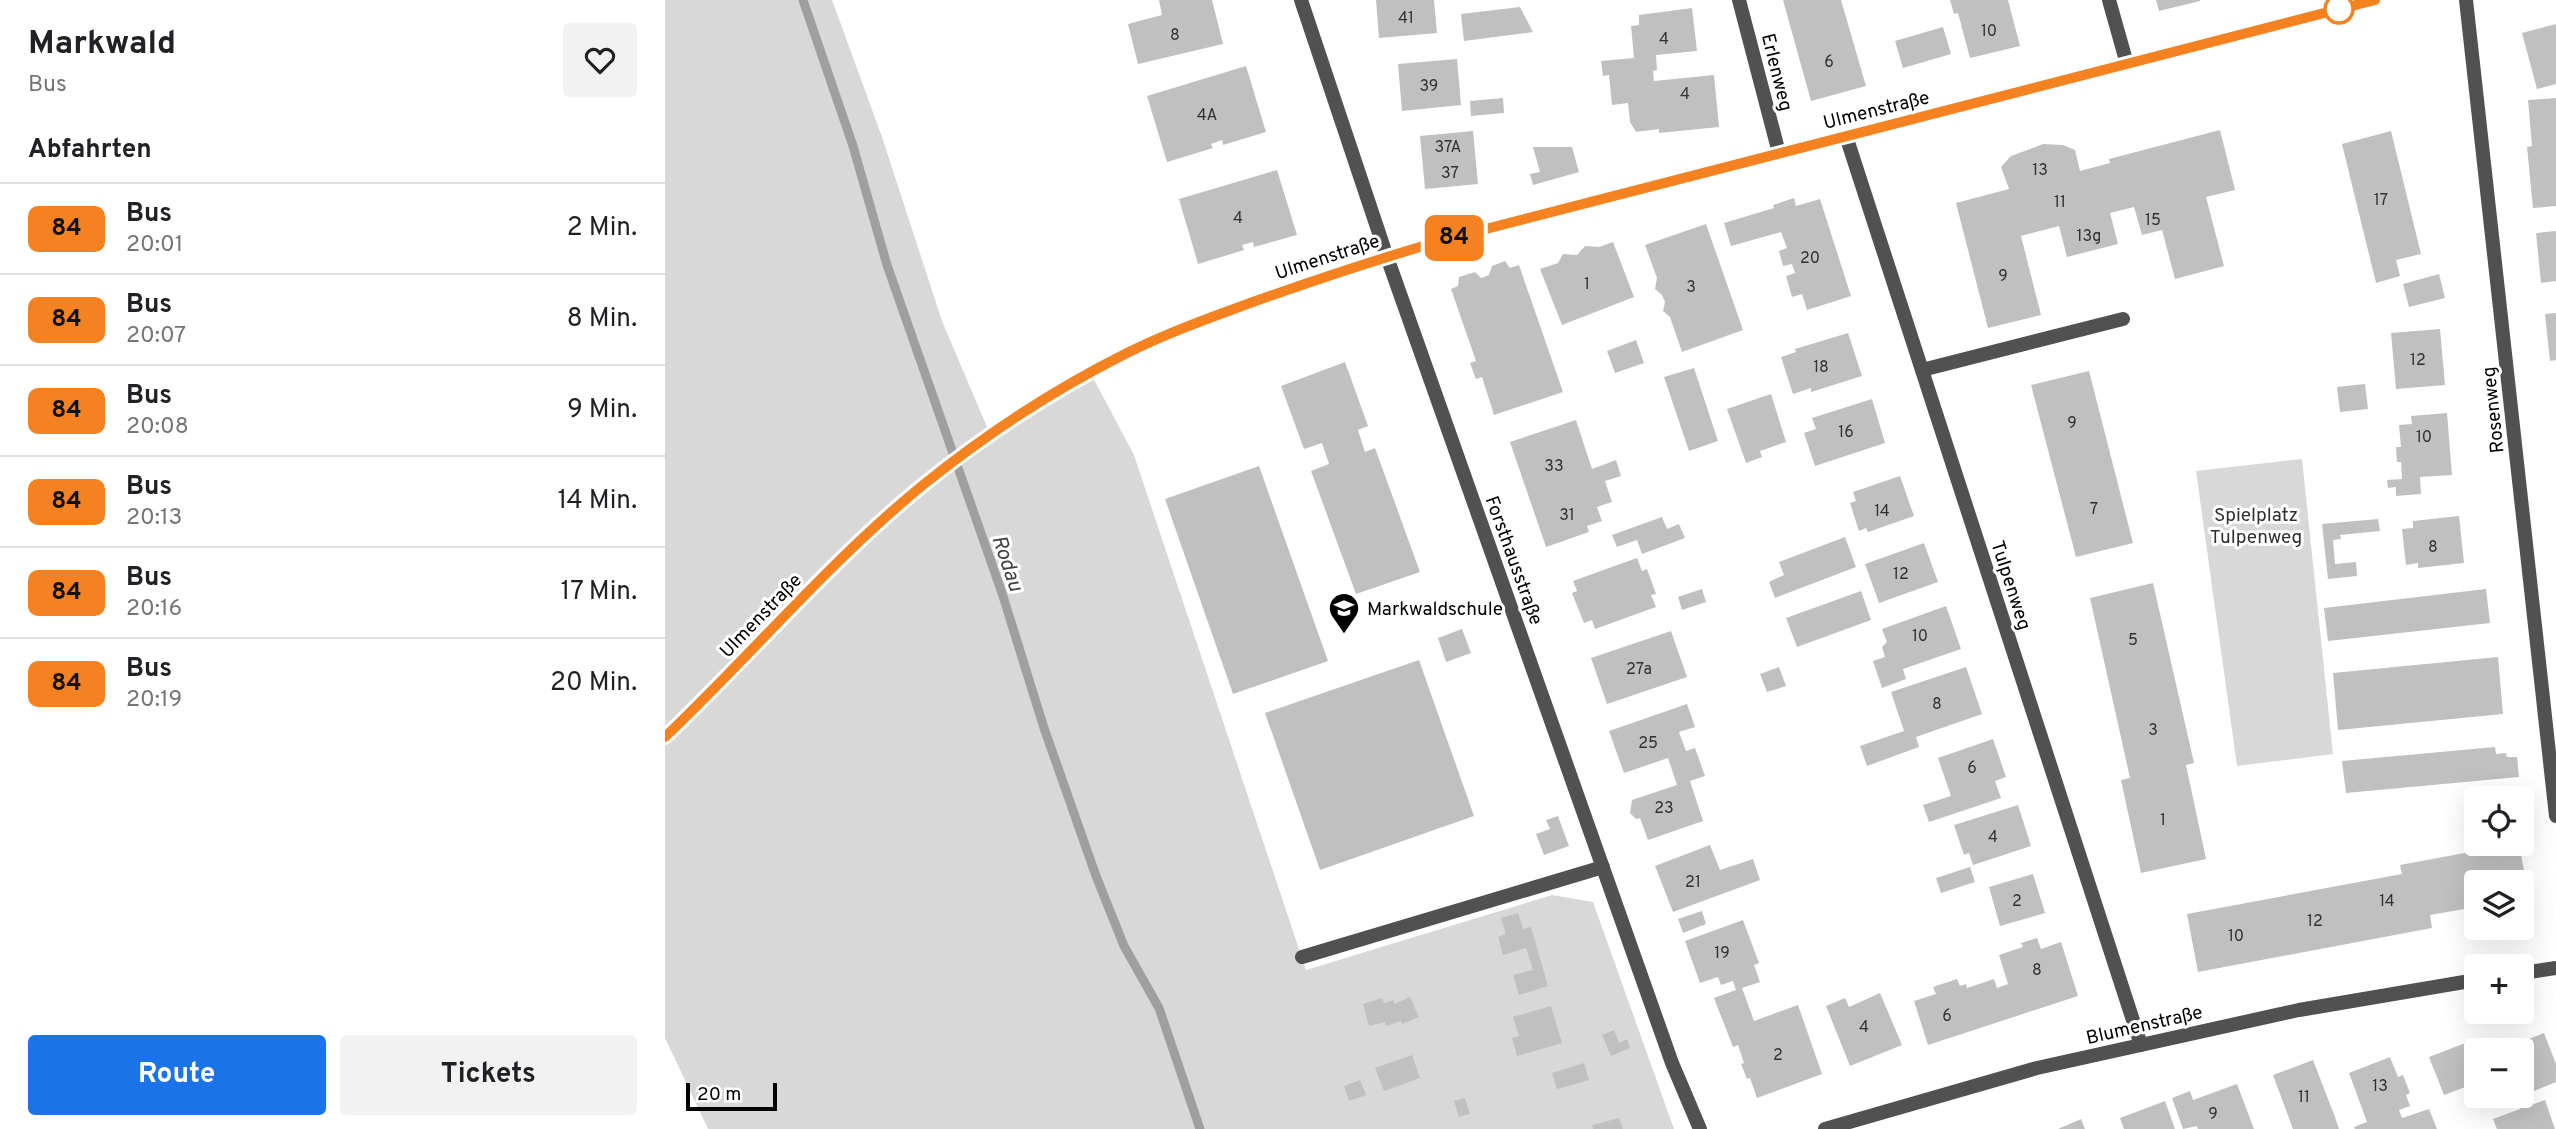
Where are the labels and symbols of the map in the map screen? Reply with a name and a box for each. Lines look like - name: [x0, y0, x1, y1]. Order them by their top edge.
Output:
- unlabelled marker: [2324, 0, 2354, 24]
- house number: 41: [1398, 9, 1414, 29]
- house number: 10: [1981, 22, 1997, 42]
- house number: 8: [1170, 26, 1180, 46]
- house number: 4: [1659, 30, 1669, 50]
- street label: Erlenweg: [1755, 31, 1797, 114]
- house number: 6: [1824, 53, 1834, 73]
- house number: 39: [1420, 77, 1438, 97]
- house number: 4: [1680, 85, 1690, 105]
- street label: Ulmenstraße: [1821, 86, 1932, 136]
- house number: 4A: [1197, 106, 1217, 126]
- house number: 37A: [1435, 138, 1462, 158]
- house number: 13: [2032, 161, 2048, 181]
- house number: 37: [1441, 164, 1459, 184]
- house number: 17: [2374, 191, 2388, 211]
- house number: 11: [2054, 193, 2066, 213]
- house number: 4: [1233, 209, 1243, 229]
- house number: 15: [2145, 211, 2161, 231]
- line badge: 84: [1423, 215, 1485, 261]
- house number: 13g: [2077, 227, 2101, 247]
- street label: Ulmenstraße: [1272, 230, 1383, 286]
- house number: 20: [1800, 249, 1820, 269]
- house number: 9: [1998, 267, 2008, 287]
- house number: 1: [1584, 275, 1590, 295]
- house number: 3: [1686, 278, 1696, 298]
- house number: 12: [2410, 351, 2426, 371]
- house number: 18: [1813, 358, 1829, 378]
- street label: Rosenweg: [2478, 365, 2510, 454]
- house number: 9: [2067, 414, 2077, 434]
- house number: 16: [1838, 423, 1854, 443]
- house number: 10: [2416, 428, 2432, 448]
- house number: 33: [1544, 457, 1564, 477]
- street label: Forsthausstraße: [1479, 493, 1548, 629]
- house number: 7: [2090, 500, 2098, 520]
- house number: 14: [1874, 502, 1890, 522]
- park label: Spielplatz Tulpenweg: [2210, 504, 2302, 550]
- house number: 31: [1559, 506, 1575, 526]
- water label: Rodau: [984, 532, 1029, 596]
- street label: Tulpenweg: [1984, 538, 2036, 633]
- house number: 8: [2428, 538, 2438, 558]
- house number: 12: [1893, 565, 1909, 585]
- street label: Ulmenstraße: [715, 569, 808, 664]
- school or university icon: Markwaldschule: [1327, 591, 1361, 635]
- place label: Markwaldschule: [1367, 598, 1503, 622]
- house number: 10: [1912, 627, 1928, 647]
- house number: 5: [2128, 631, 2138, 651]
- house number: 27a: [1626, 660, 1652, 680]
- house number: 8: [1932, 695, 1942, 715]
- house number: 3: [2148, 721, 2158, 741]
- house number: 25: [1638, 734, 1658, 754]
- house number: 6: [1967, 759, 1977, 779]
- house number: 23: [1654, 799, 1674, 819]
- house number: 1: [2160, 811, 2166, 831]
- house number: 4: [1988, 828, 1998, 848]
- house number: 21: [1685, 873, 1701, 893]
- house number: 2: [2012, 892, 2022, 912]
- house number: 14: [2379, 892, 2395, 912]
- house number: 12: [2307, 912, 2323, 932]
- house number: 10: [2228, 927, 2244, 947]
- house number: 19: [1714, 944, 1730, 964]
- house number: 8: [2032, 961, 2042, 981]
- street label: Blumenstraße: [2084, 1001, 2205, 1051]
- house number: 6: [1942, 1007, 1952, 1027]
- house number: 4: [1859, 1018, 1869, 1038]
- house number: 2: [1773, 1046, 1783, 1066]
- house number: 13: [2372, 1077, 2388, 1097]
- scale bar: [686, 1080, 777, 1112]
- house number: 11: [2298, 1088, 2310, 1108]
- house number: 9: [2208, 1105, 2218, 1125]

